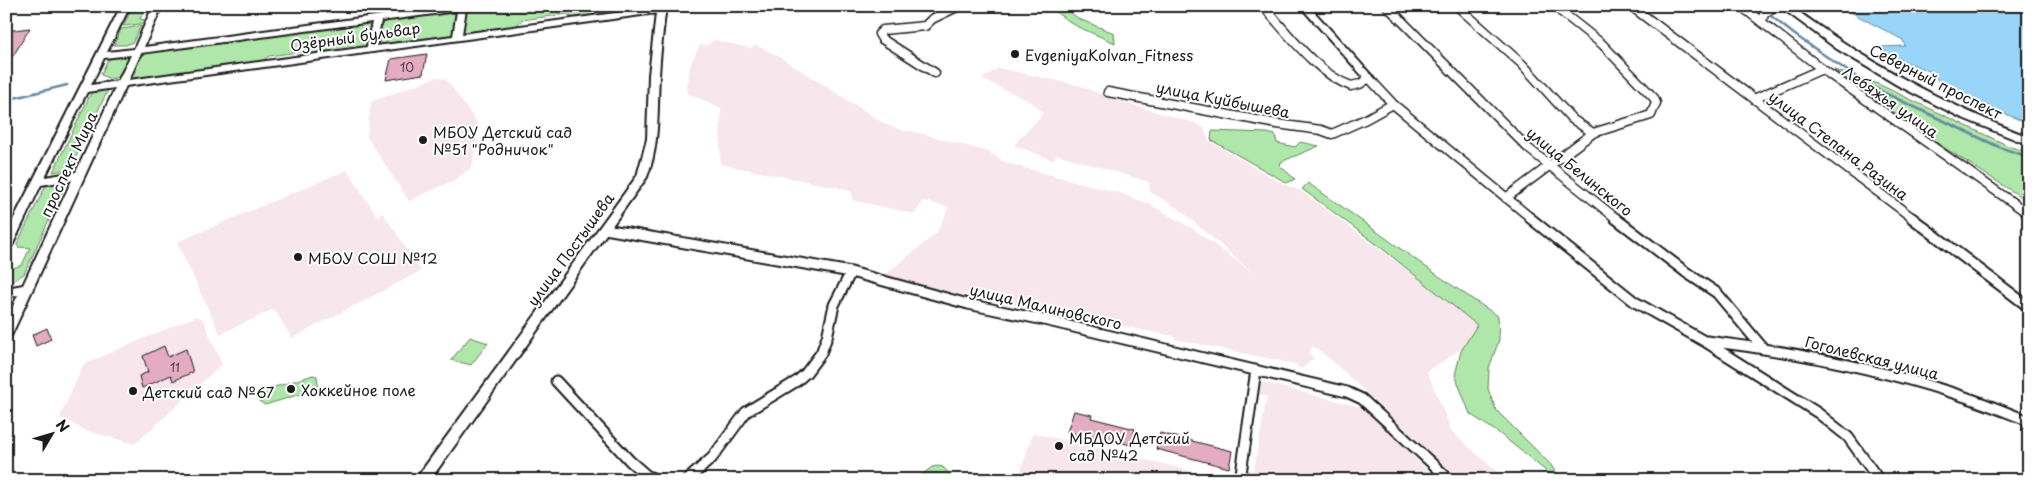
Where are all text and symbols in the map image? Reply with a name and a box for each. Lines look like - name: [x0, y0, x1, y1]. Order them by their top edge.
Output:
- street label: Озёрный бульвар: [289, 15, 421, 57]
- street label: Северный проспект: [1866, 38, 2007, 125]
- place label: EvgeniyaKolvan_Fitness: [1025, 43, 1193, 66]
- marker: EvgeniyaKolvan_Fitness: [1009, 48, 1021, 60]
- house number: 10: [400, 58, 414, 76]
- street label: Лебяжья улица: [1838, 59, 1944, 143]
- street label: улица Куйбышева: [1154, 75, 1292, 123]
- street label: улица Степана Разина: [1764, 85, 1914, 206]
- street label: проспект Мира: [33, 107, 103, 221]
- place label: МБОУ Детский сад №51 "Родничок": [433, 120, 572, 160]
- street label: улица Белинского: [1522, 121, 1638, 221]
- marker: МБОУ Детский сад №51 "Родничок": [417, 134, 429, 146]
- street label: улица Постышева: [521, 187, 619, 310]
- place label: МБОУ СОШ №12: [308, 246, 438, 269]
- marker: МБОУ СОШ №12: [292, 251, 304, 263]
- street label: улица Малиновского: [968, 277, 1124, 335]
- street label: Гоголевская улица: [1803, 329, 1942, 385]
- house number: 11: [170, 358, 180, 376]
- place label: Хоккейное поле: [301, 378, 416, 401]
- place label: Детский сад №67: [142, 380, 275, 403]
- marker: Хоккейное поле: [285, 383, 297, 395]
- marker: Детский сад №67: [127, 385, 139, 397]
- north arrow: [28, 408, 78, 458]
- text: N: [51, 415, 74, 437]
- place label: МБДОУ Детский сад №42: [1069, 426, 1190, 466]
- marker: МБДОУ Детский сад №42: [1053, 440, 1065, 452]

